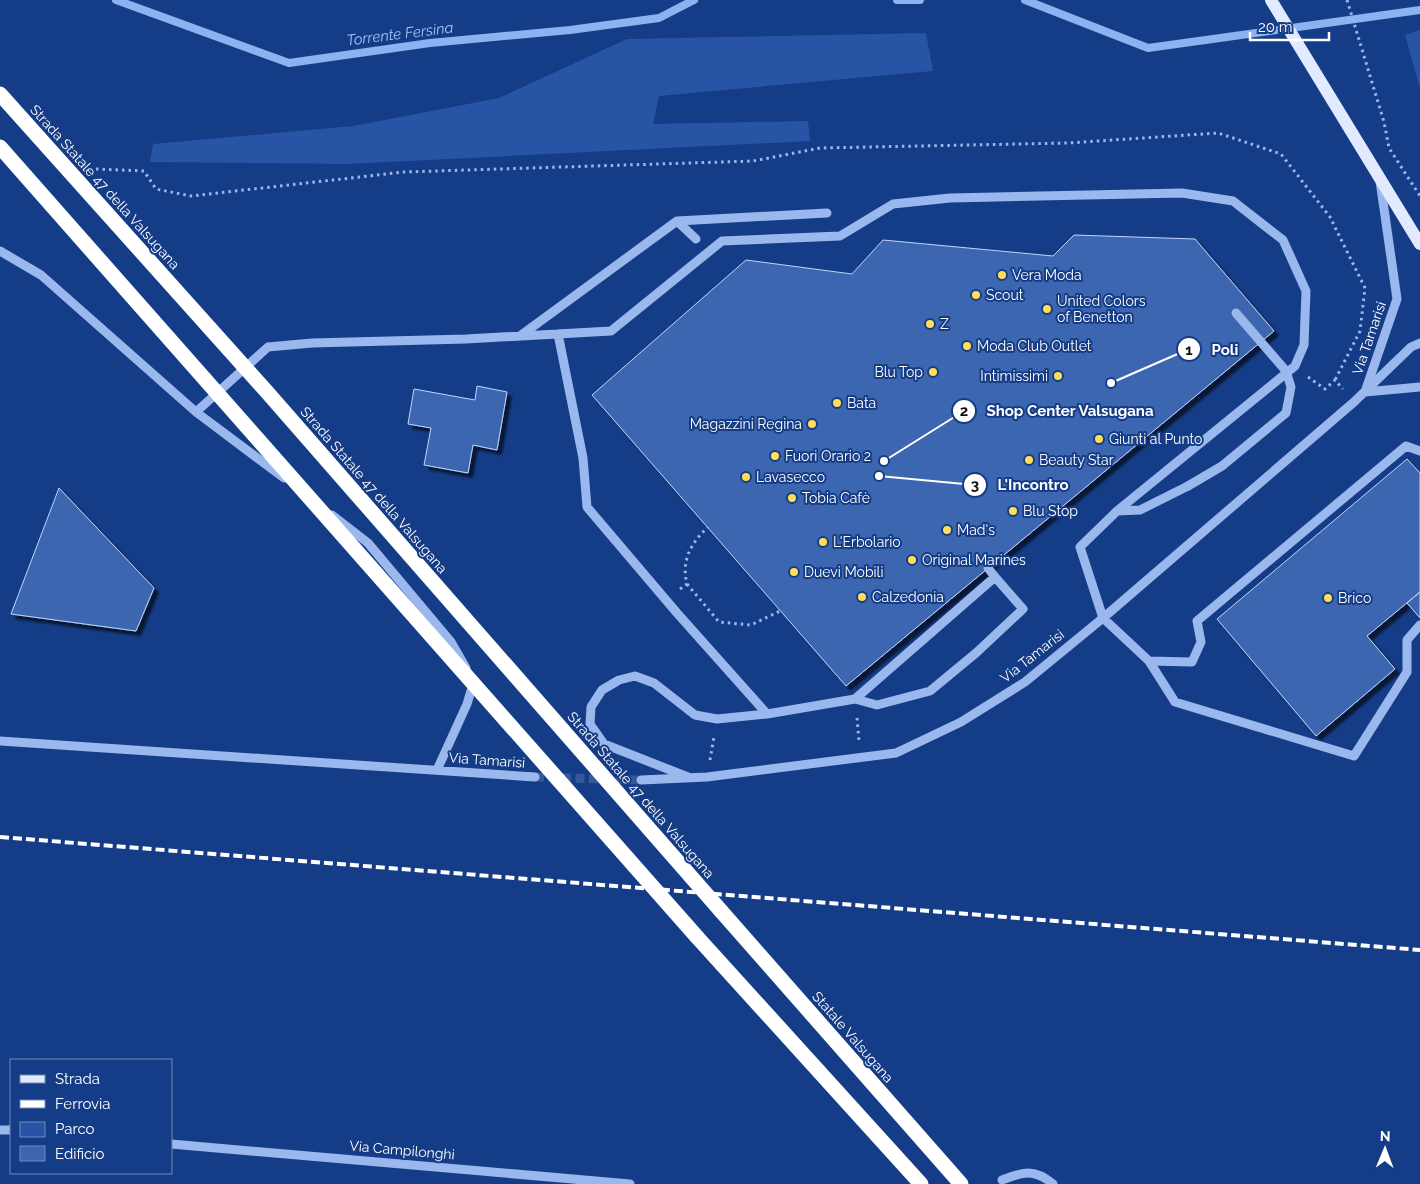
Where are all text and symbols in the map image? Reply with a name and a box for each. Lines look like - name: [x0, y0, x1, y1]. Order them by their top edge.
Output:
- scale bar: [1250, 10, 1329, 42]
- text: 20 m: [1258, 18, 1293, 36]
- water label: Torrente Fersina: [346, 19, 454, 49]
- street label: Strada Statale 47 della Valsugana: [27, 102, 183, 272]
- place label: Vera Moda: [1012, 267, 1082, 283]
- marker: Vera Moda: [996, 269, 1008, 281]
- place label: Scout: [986, 287, 1024, 303]
- marker: Scout: [970, 289, 982, 301]
- place label: United Colors of Benetton: [1057, 293, 1146, 325]
- street label: Via Tamarisi: [1349, 299, 1389, 377]
- marker: United Colors of Benetton: [1041, 303, 1053, 315]
- place label: Z: [940, 316, 949, 332]
- marker: Z: [924, 318, 936, 330]
- callout: Poli: [1176, 334, 1248, 364]
- place label: Moda Club Outlet: [977, 338, 1092, 354]
- marker: Moda Club Outlet: [961, 340, 973, 352]
- text: 1: [1185, 341, 1193, 359]
- text: Poli: [1212, 341, 1238, 359]
- place label: Blu Top: [874, 364, 923, 380]
- marker: Blu Top: [927, 366, 939, 378]
- place label: Intimissimi: [980, 368, 1048, 384]
- marker: Intimissimi: [1052, 370, 1064, 382]
- place label: Bata: [847, 395, 876, 411]
- callout: Shop Center Valsugana: [951, 396, 1164, 426]
- marker: Bata: [831, 397, 843, 409]
- text: 2: [960, 402, 968, 420]
- text: Shop Center Valsugana: [986, 402, 1154, 420]
- street label: Strada Statale 47 della Valsugana: [297, 404, 451, 576]
- place label: Magazzini Regina: [690, 416, 802, 432]
- marker: Magazzini Regina: [806, 418, 818, 430]
- place label: Giunti al Punto: [1109, 431, 1202, 447]
- marker: Giunti al Punto: [1093, 433, 1105, 445]
- place label: Fuori Orario 2: [785, 448, 871, 464]
- marker: Fuori Orario 2: [769, 450, 781, 462]
- place label: Beauty Star: [1039, 452, 1114, 468]
- marker: Beauty Star: [1023, 454, 1035, 466]
- place label: Lavasecco: [756, 469, 825, 485]
- callout: L'Incontro: [963, 470, 1079, 500]
- marker: Lavasecco: [740, 471, 752, 483]
- text: 3: [971, 476, 979, 494]
- text: L'Incontro: [997, 476, 1069, 494]
- place label: Tobia Cafè: [802, 490, 870, 506]
- marker: Tobia Cafè: [786, 492, 798, 504]
- place label: Blu Stop: [1023, 503, 1078, 519]
- marker: Blu Stop: [1007, 505, 1019, 517]
- place label: Mad's: [957, 522, 995, 538]
- marker: Mad's: [941, 524, 953, 536]
- place label: L'Erbolario: [833, 534, 901, 550]
- marker: L'Erbolario: [817, 536, 829, 548]
- place label: Original Marines: [922, 552, 1026, 568]
- marker: Original Marines: [906, 554, 918, 566]
- place label: Duevi Mobili: [804, 564, 883, 580]
- marker: Duevi Mobili: [788, 566, 800, 578]
- place label: Calzedonia: [872, 589, 944, 605]
- place label: Brico: [1338, 590, 1371, 606]
- marker: Calzedonia: [856, 591, 868, 603]
- marker: Brico: [1322, 592, 1334, 604]
- street label: Via Tamarisi: [997, 626, 1067, 686]
- street label: Strada Statale 47 della Valsugana: [564, 709, 718, 881]
- street label: Via Tamarisi: [448, 749, 526, 771]
- street label: Statale Valsugana: [809, 988, 897, 1086]
- legend: [10, 1059, 172, 1174]
- text: Strada: [55, 1070, 100, 1088]
- text: Ferrovia: [55, 1095, 111, 1113]
- text: Parco: [55, 1120, 95, 1138]
- north arrow: [1360, 1124, 1410, 1174]
- text: N: [1380, 1128, 1391, 1144]
- street label: Via Campilonghi: [349, 1137, 455, 1163]
- text: Edificio: [55, 1145, 105, 1163]

